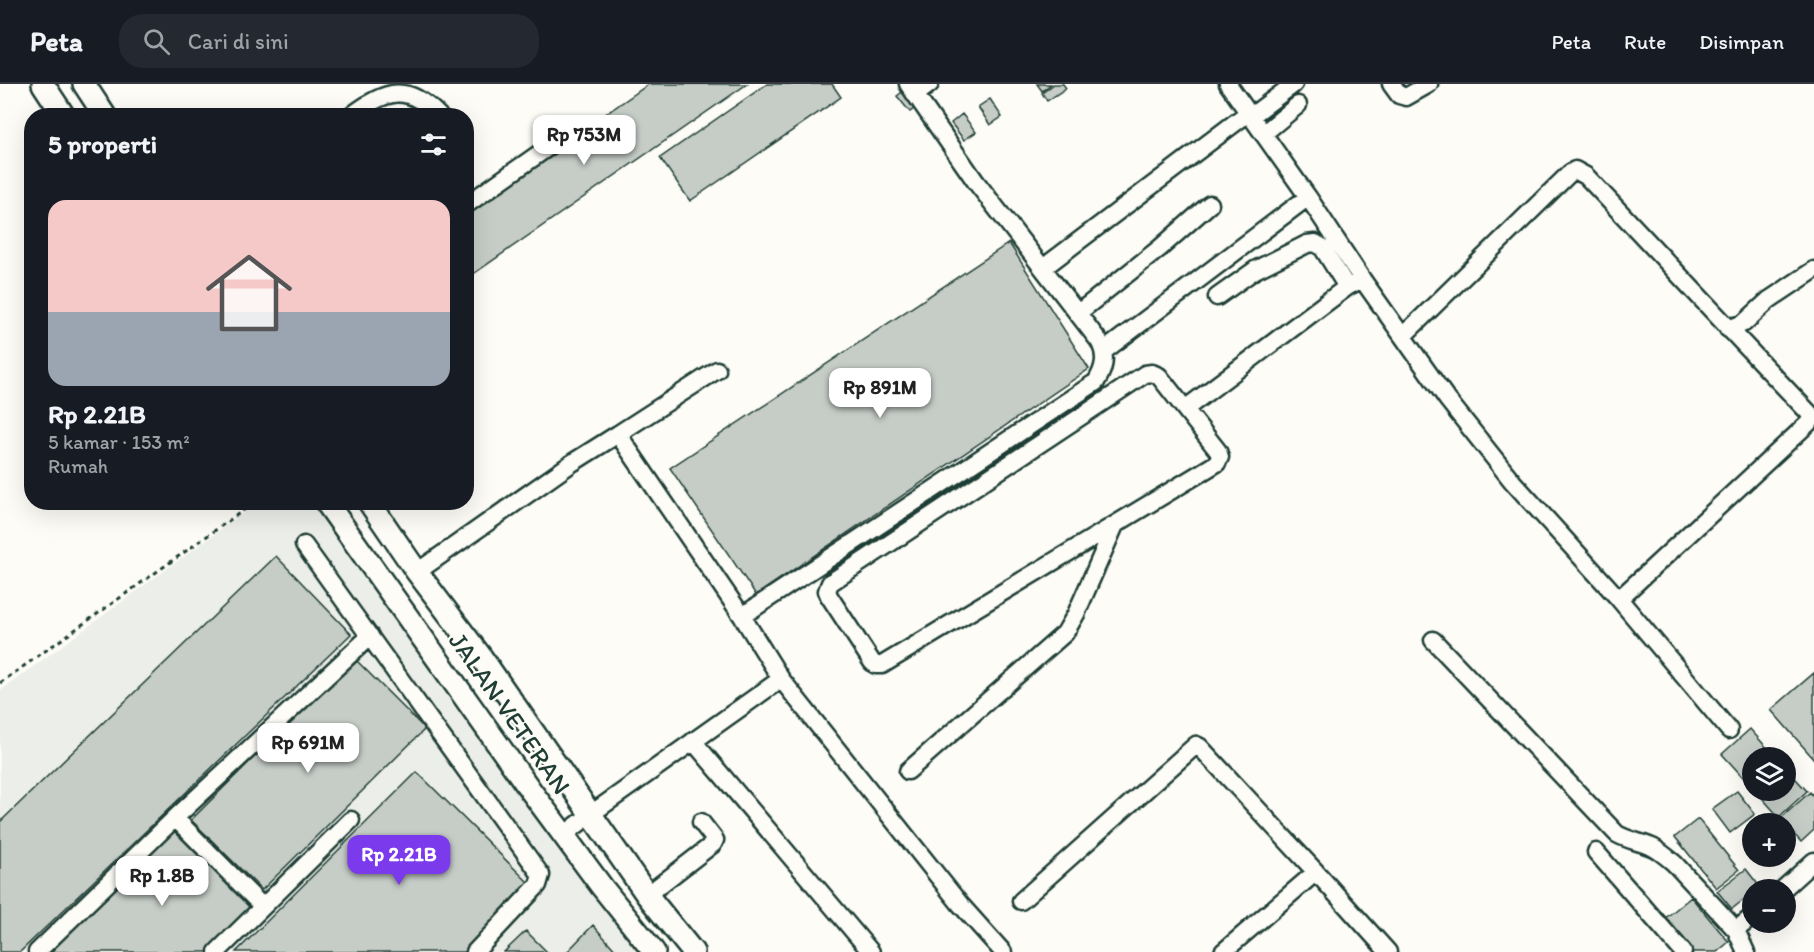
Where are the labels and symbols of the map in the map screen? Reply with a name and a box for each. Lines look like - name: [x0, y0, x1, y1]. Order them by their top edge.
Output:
- pin: Rp 753M: [529, 115, 639, 166]
- pin: Rp 891M: [825, 368, 935, 419]
- street label: JALAN VETERAN: [442, 626, 578, 800]
- pin: Rp 691M: [253, 723, 363, 774]
- pin: Rp 2.21B: [337, 835, 461, 886]
- pin: Rp 1.8B: [107, 856, 217, 907]

